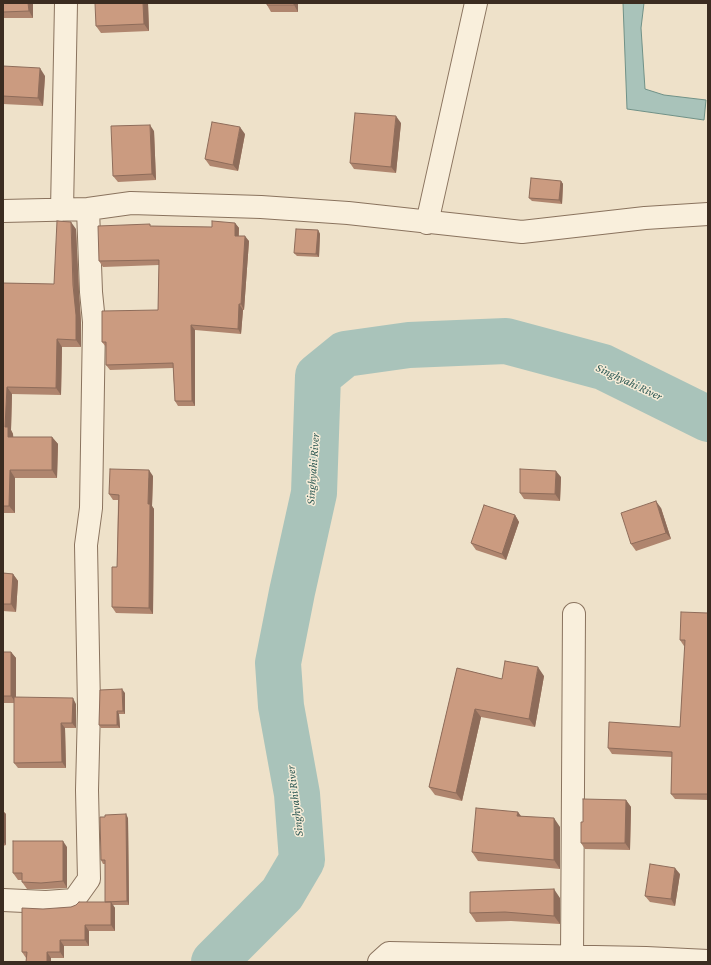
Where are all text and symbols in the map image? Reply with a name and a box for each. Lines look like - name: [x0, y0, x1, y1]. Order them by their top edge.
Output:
- water label: Singhyahi River: [594, 360, 664, 404]
- water label: Singhyahi River: [303, 433, 323, 505]
- water label: Singhyahi River: [283, 765, 307, 837]

